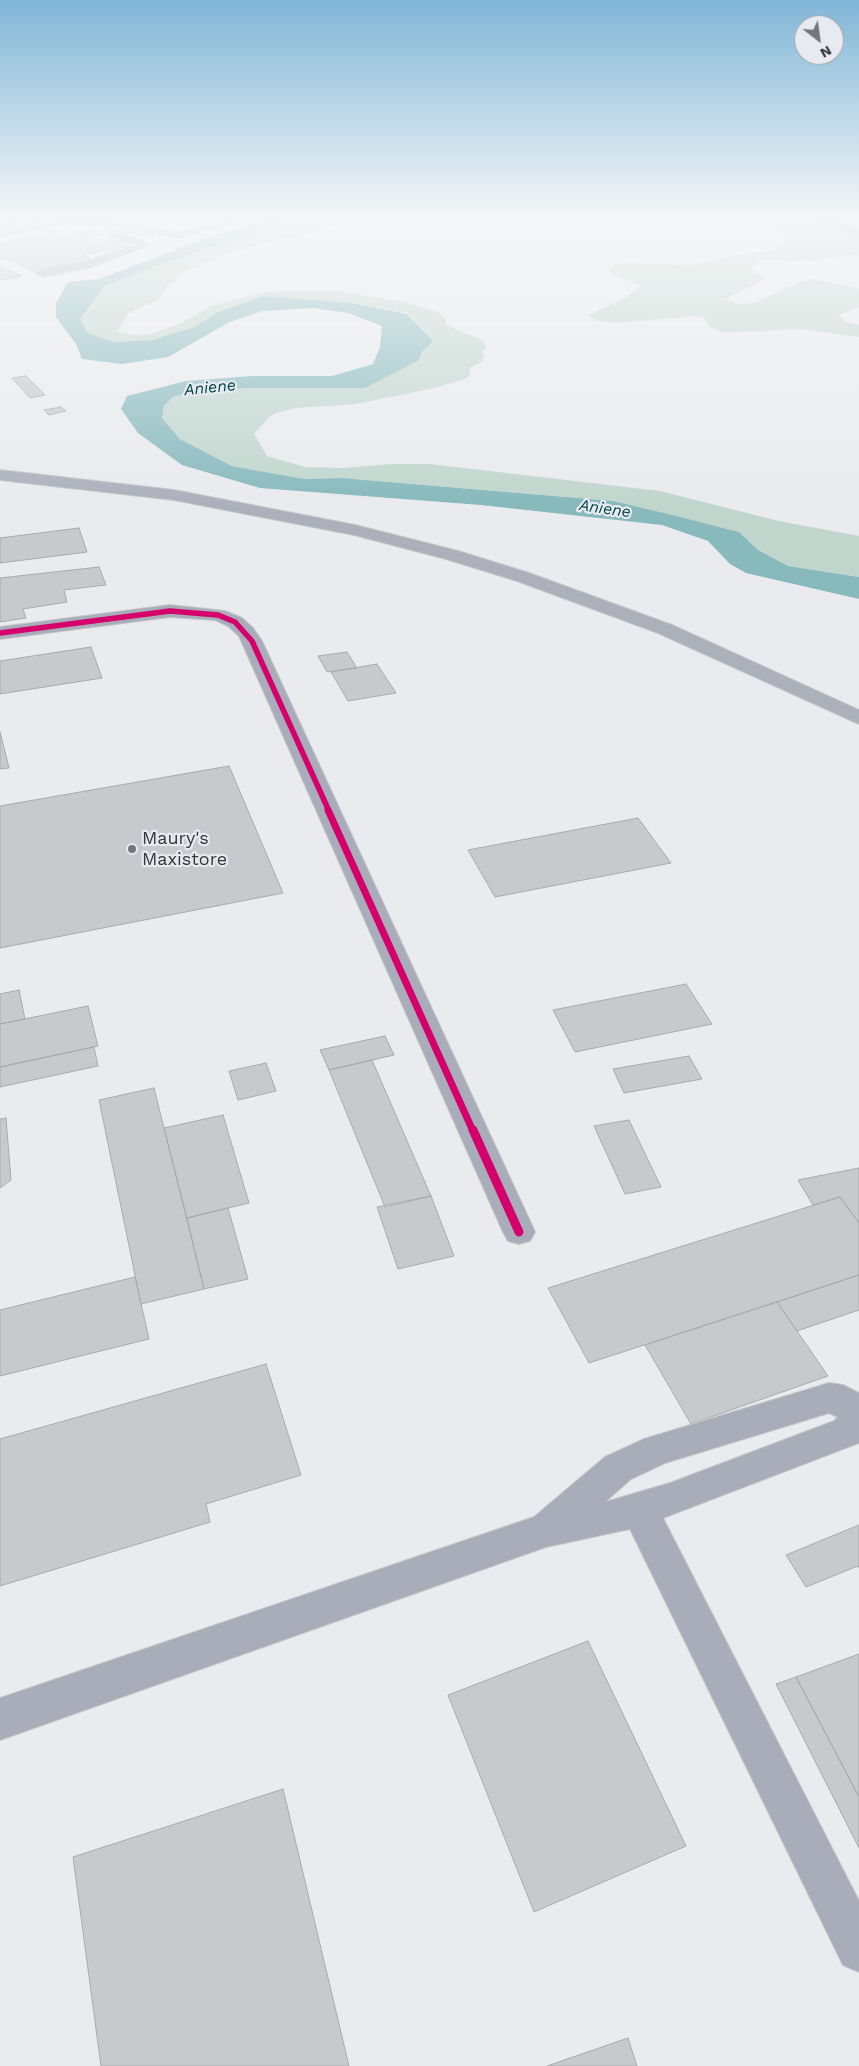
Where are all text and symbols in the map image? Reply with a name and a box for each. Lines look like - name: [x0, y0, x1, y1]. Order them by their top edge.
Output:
- north arrow: [794, 15, 844, 65]
- text: N: [818, 43, 834, 62]
- water label: Aniene: [183, 376, 237, 400]
- water label: Aniene: [578, 496, 632, 522]
- place label: Maury's Maxistore: [142, 828, 227, 871]
- marker: Maury's Maxistore: [126, 843, 138, 855]

